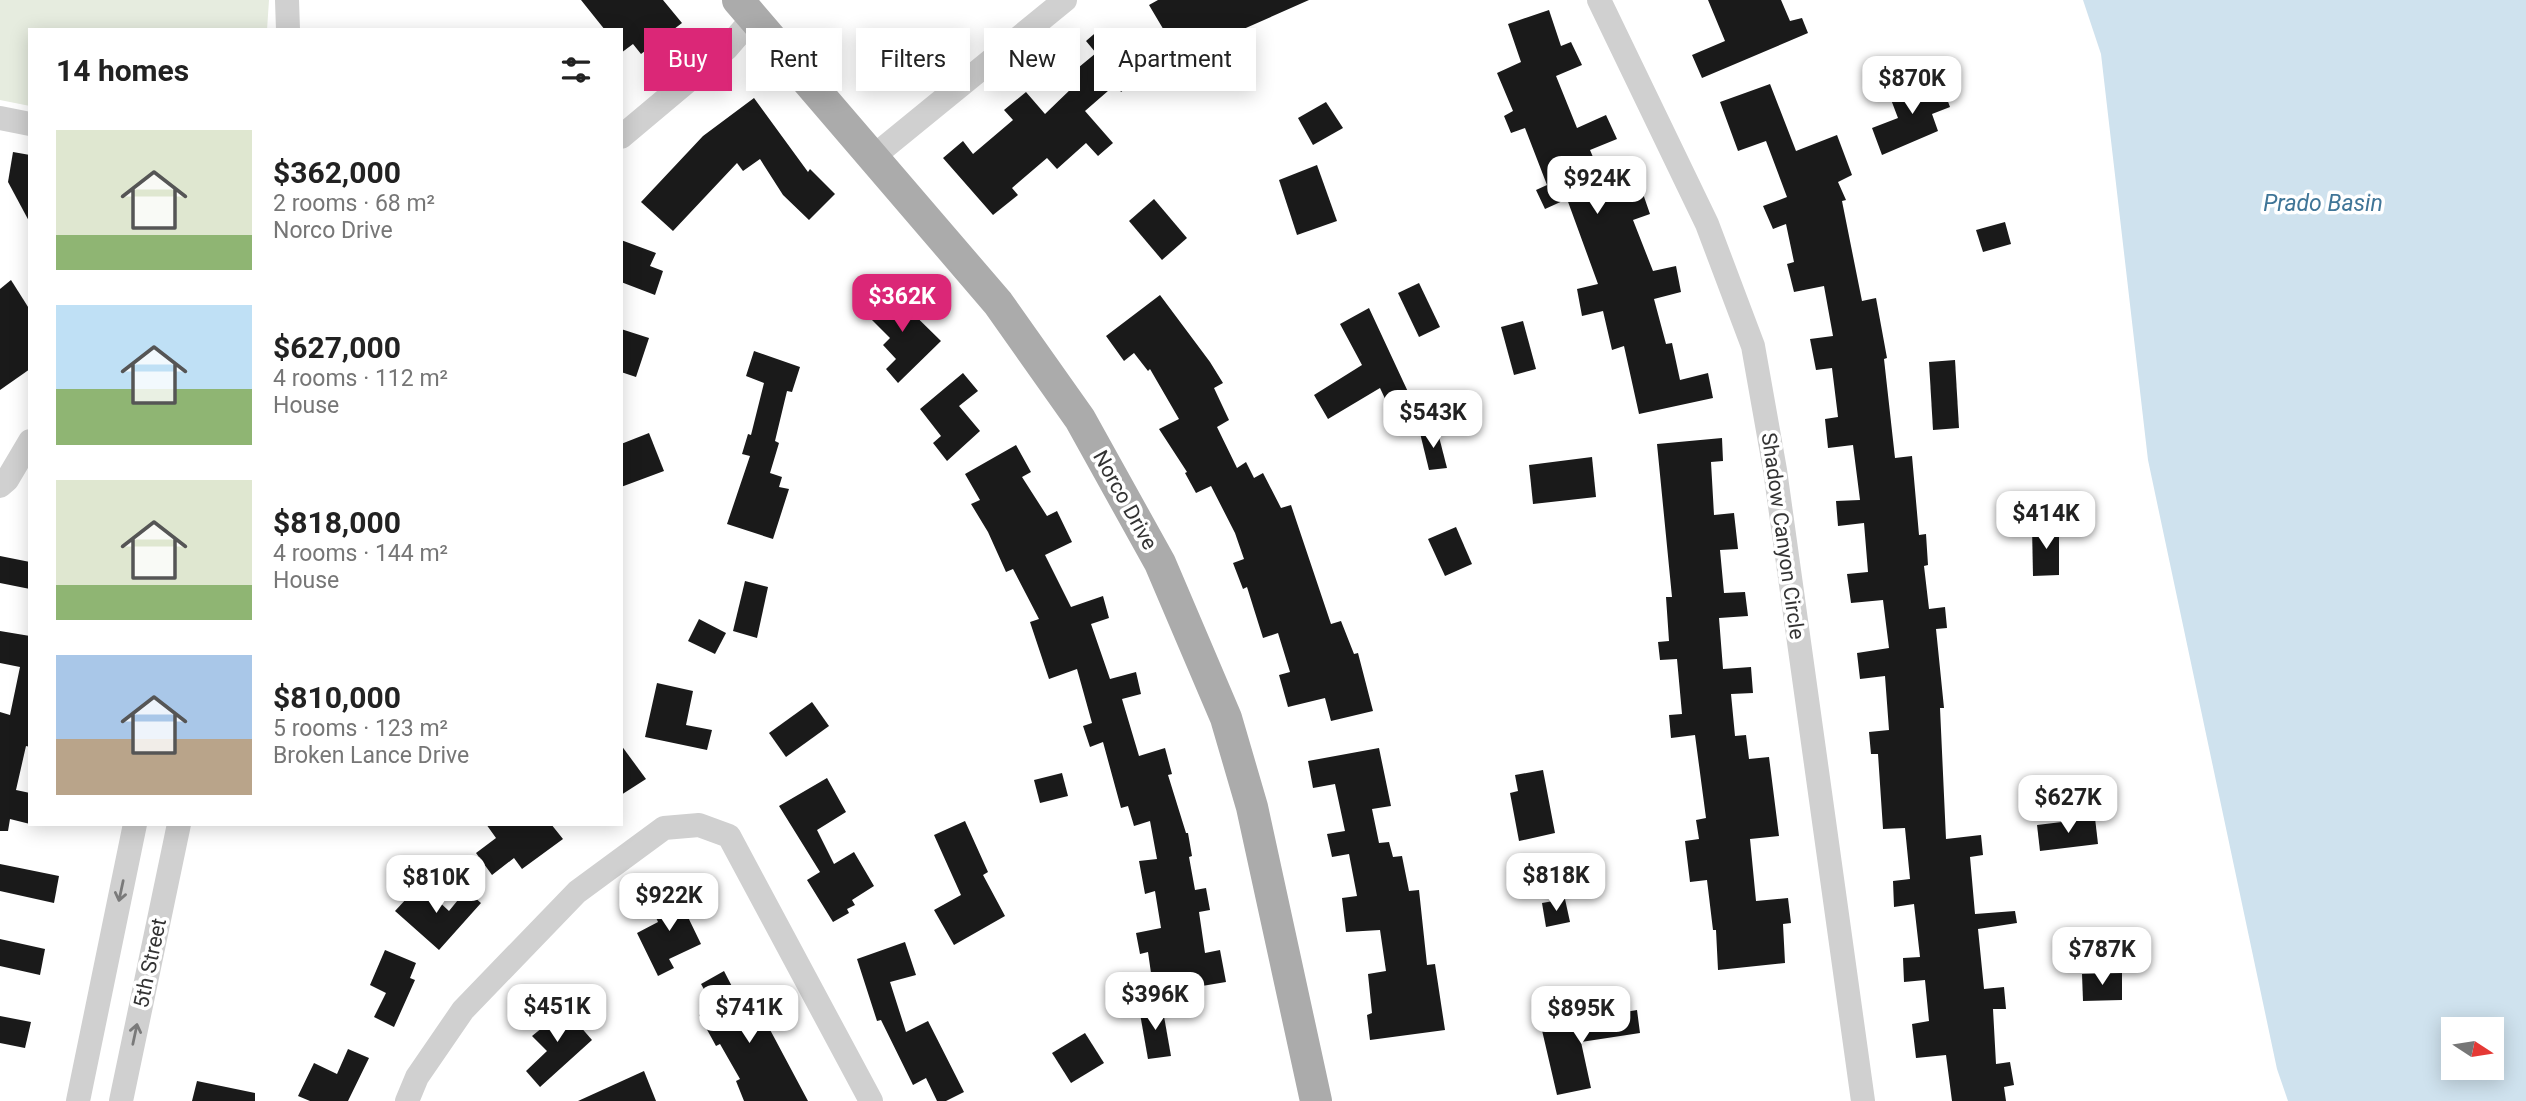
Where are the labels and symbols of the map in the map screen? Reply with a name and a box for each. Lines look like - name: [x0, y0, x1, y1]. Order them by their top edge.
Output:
- pin: $870K: [1863, 57, 1961, 116]
- pin: $924K: [1548, 156, 1646, 216]
- water label: Prado Basin: [2263, 190, 2383, 217]
- pin: $362K: [853, 274, 951, 334]
- pin: $543K: [1384, 391, 1482, 450]
- street label: Shadow Canyon Circle: [1757, 431, 1809, 641]
- street label: Norco Drive: [1088, 446, 1162, 554]
- pin: $414K: [1997, 491, 2095, 551]
- pin: $627K: [2019, 776, 2117, 835]
- pin: $818K: [1507, 853, 1605, 913]
- pin: $810K: [387, 856, 485, 915]
- pin: $922K: [620, 874, 718, 933]
- one-way arrow: [114, 879, 128, 902]
- street label: 5th Street: [129, 916, 171, 1010]
- pin: $787K: [2053, 928, 2151, 987]
- pin: $396K: [1106, 972, 1204, 1032]
- pin: $451K: [508, 984, 606, 1044]
- pin: $741K: [700, 986, 798, 1045]
- pin: $895K: [1532, 986, 1630, 1046]
- north arrow: [2441, 1017, 2504, 1080]
- one-way arrow: [129, 1023, 142, 1046]

